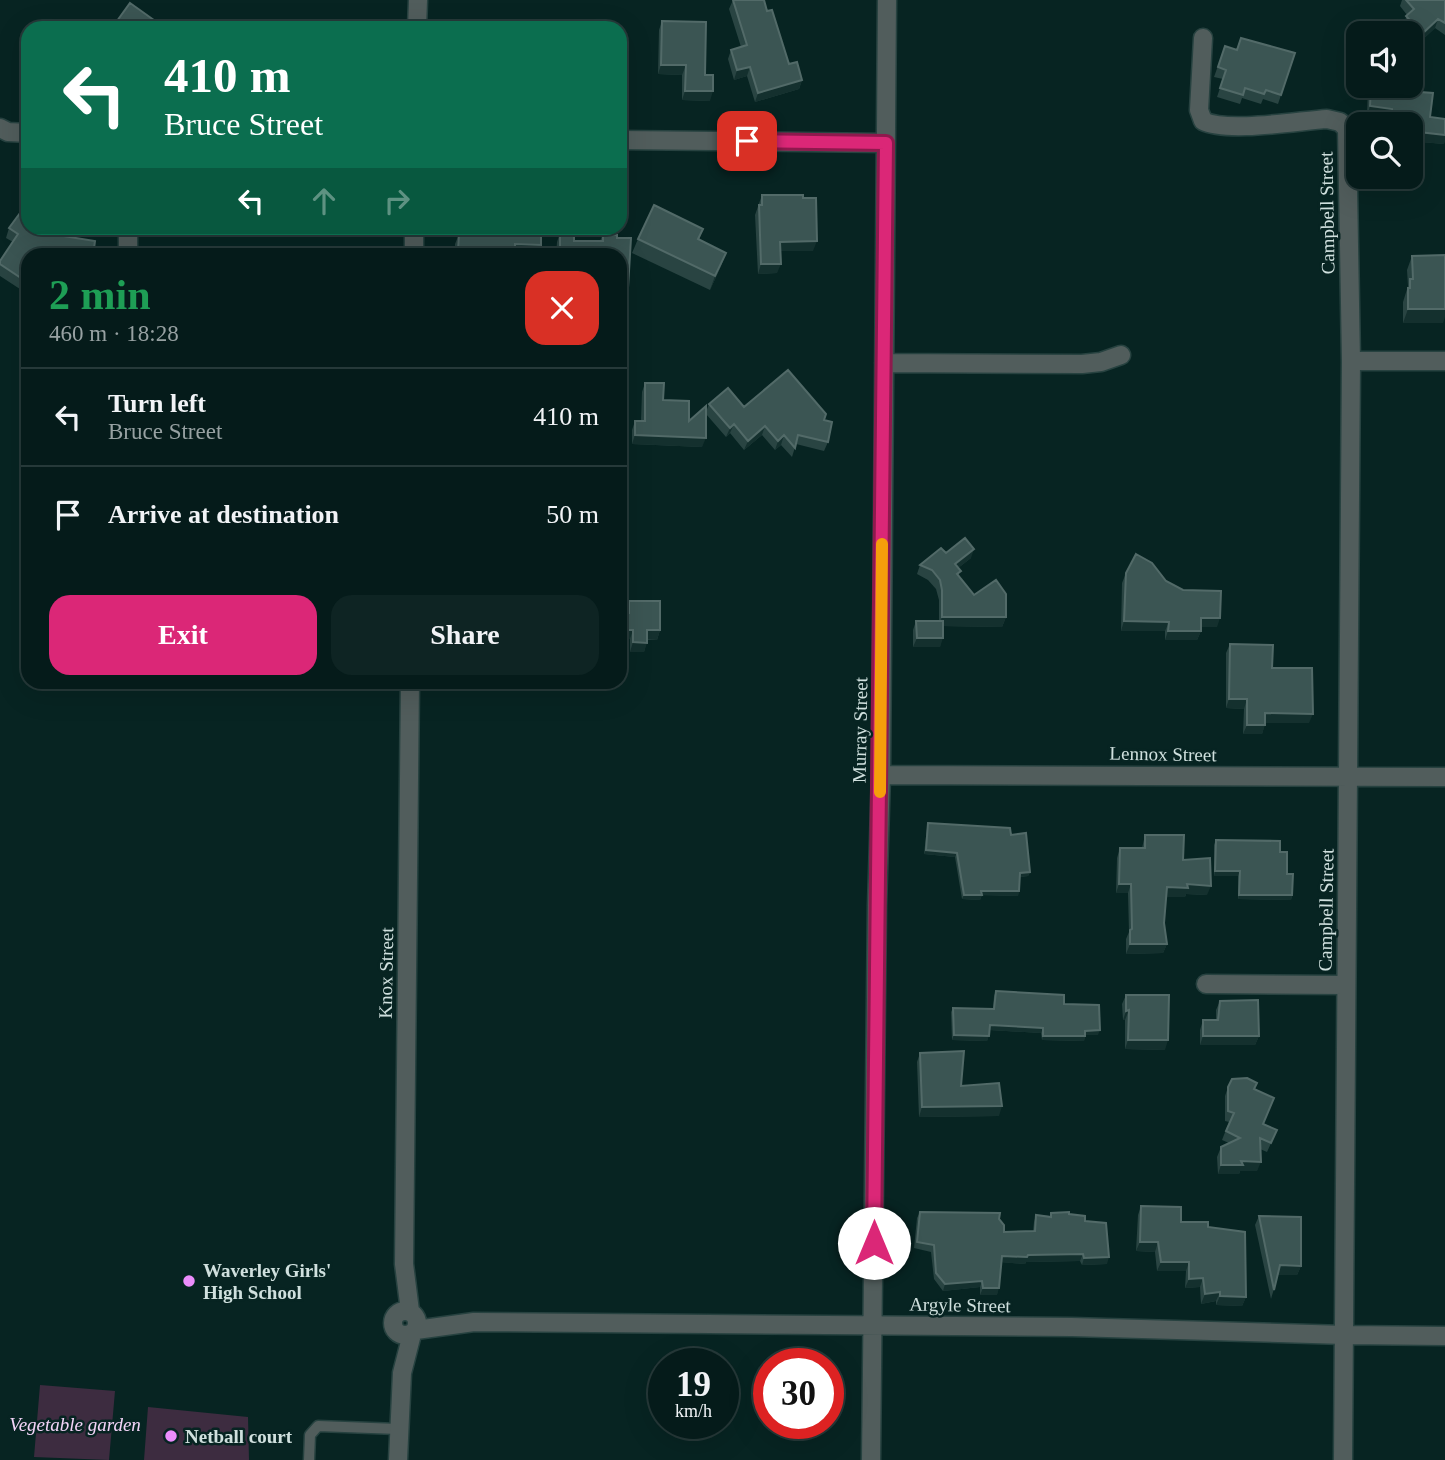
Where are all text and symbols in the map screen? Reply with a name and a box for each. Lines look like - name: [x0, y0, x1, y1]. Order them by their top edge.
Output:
- map controls: [1346, 21, 1423, 189]
- button: sound: [1346, 21, 1423, 98]
- text: 410 m: [164, 48, 291, 103]
- icon: left: [49, 49, 140, 140]
- text: Bruce Street: [164, 106, 323, 142]
- pin: [717, 111, 777, 171]
- button: search: [1346, 112, 1423, 189]
- icon: arrive: [728, 122, 766, 160]
- street label: Campbell Street: [1315, 151, 1339, 275]
- icon: left: [232, 182, 270, 220]
- icon: ahead: [305, 182, 343, 220]
- icon: right: [378, 182, 416, 220]
- button: close: [525, 271, 599, 345]
- text: 2 min: [49, 272, 151, 318]
- text: 460 m · 18:28: [49, 321, 179, 346]
- text: Turn left: [108, 389, 206, 418]
- icon: left: [49, 398, 87, 436]
- text: 410 m: [533, 402, 599, 431]
- text: Bruce Street: [108, 419, 222, 444]
- icon: arrive: [49, 496, 87, 534]
- text: Arrive at destination: [108, 500, 339, 529]
- text: 50 m: [546, 500, 599, 529]
- button: Exit: [49, 595, 317, 675]
- button: Share: [331, 595, 599, 675]
- street label: Murray Street: [849, 676, 871, 783]
- street label: Lennox Street: [1109, 743, 1217, 765]
- street label: Campbell Street: [1314, 848, 1338, 972]
- street label: Knox Street: [375, 926, 397, 1019]
- position arrow: [837, 1206, 911, 1280]
- place label: Waverley Girls' High School: [203, 1260, 331, 1303]
- marker: Waverley Girls' High School: [181, 1273, 197, 1289]
- street label: Argyle Street: [909, 1294, 1012, 1316]
- speed limit sign: 30: [753, 1348, 844, 1439]
- text: 19: [676, 1365, 711, 1404]
- text: km/h: [675, 1401, 712, 1421]
- park label: Vegetable garden: [9, 1414, 141, 1435]
- place label: Netball court: [185, 1426, 293, 1447]
- marker: Netball court: [163, 1428, 179, 1444]

